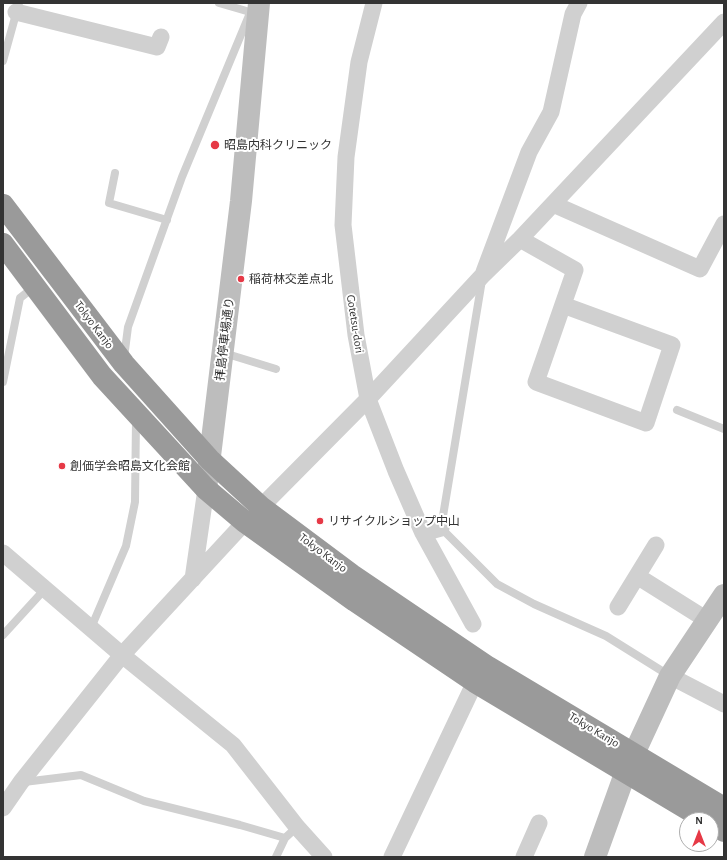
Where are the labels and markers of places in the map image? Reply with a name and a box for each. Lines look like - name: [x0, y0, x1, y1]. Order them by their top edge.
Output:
- place label: 昭島内科クリニック: [224, 138, 332, 152]
- marker: 昭島内科クリニック: [209, 139, 221, 151]
- place label: 稲荷林交差点北: [249, 272, 333, 286]
- marker: 稲荷林交差点北: [236, 274, 246, 284]
- place label: 創価学会昭島文化会館: [70, 459, 190, 473]
- marker: 創価学会昭島文化会館: [57, 461, 67, 471]
- place label: リサイクルショップ中山: [328, 514, 460, 528]
- marker: リサイクルショップ中山: [315, 516, 325, 526]

